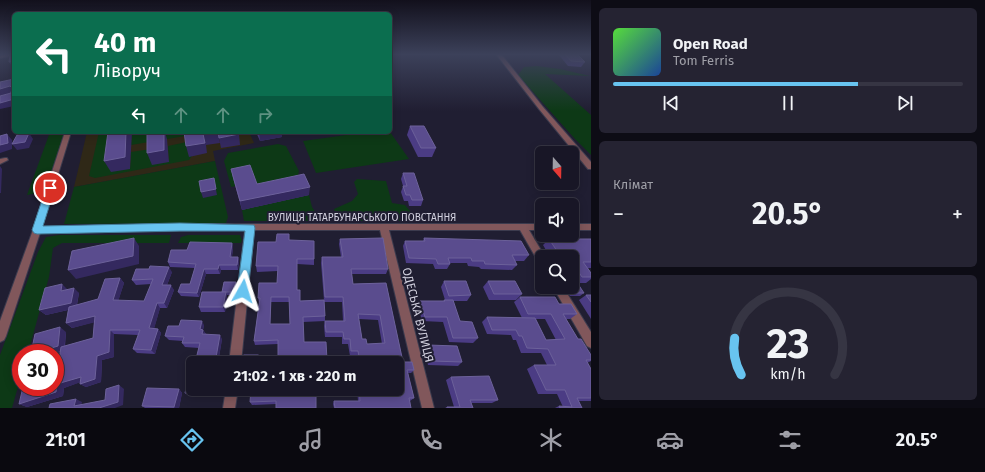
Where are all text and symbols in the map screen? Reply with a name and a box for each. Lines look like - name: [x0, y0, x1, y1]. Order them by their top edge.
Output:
- text: 40 m: [94, 26, 157, 59]
- icon: left: [28, 28, 80, 80]
- text: Open Road: [673, 35, 748, 53]
- text: Tom Ferris: [673, 53, 734, 68]
- text: Ліворуч: [94, 60, 161, 82]
- icon: previous: [660, 92, 682, 114]
- icon: pause: [777, 92, 799, 114]
- icon: next: [894, 92, 916, 114]
- icon: left: [128, 104, 150, 126]
- icon: ahead: [170, 104, 192, 126]
- icon: ahead: [212, 104, 234, 126]
- icon: right: [254, 104, 276, 126]
- north arrow: [535, 146, 579, 190]
- map controls: [535, 146, 579, 294]
- pin: [33, 171, 67, 205]
- icon: arrive: [39, 177, 61, 199]
- text: Клімат: [613, 177, 653, 192]
- text: 20.5°: [752, 196, 824, 232]
- button: sound: [535, 198, 579, 242]
- text: −: [613, 201, 624, 228]
- text: +: [952, 201, 963, 228]
- street label: ВУЛИЦЯ ТАТАРБУНАРСЬКОГО ПОВСТАННЯ: [268, 212, 456, 224]
- button: search: [535, 250, 579, 294]
- street label: ОДЕСЬКА ВУЛИЦЯ: [399, 266, 437, 364]
- position arrow: [222, 270, 264, 312]
- text: 23: [767, 319, 809, 369]
- speed limit sign: 30: [12, 344, 64, 396]
- text: km/h: [770, 366, 806, 383]
- text: 21:02 · 1 хв · 220 m: [234, 367, 356, 385]
- icon: directions: [178, 426, 206, 454]
- icon: music: [297, 426, 325, 454]
- icon: phone: [417, 426, 445, 454]
- icon: climate: [537, 426, 565, 454]
- icon: car: [656, 426, 684, 454]
- icon: filters: [776, 426, 804, 454]
- text: 21:01: [46, 429, 86, 451]
- text: 20.5°: [896, 429, 939, 451]

